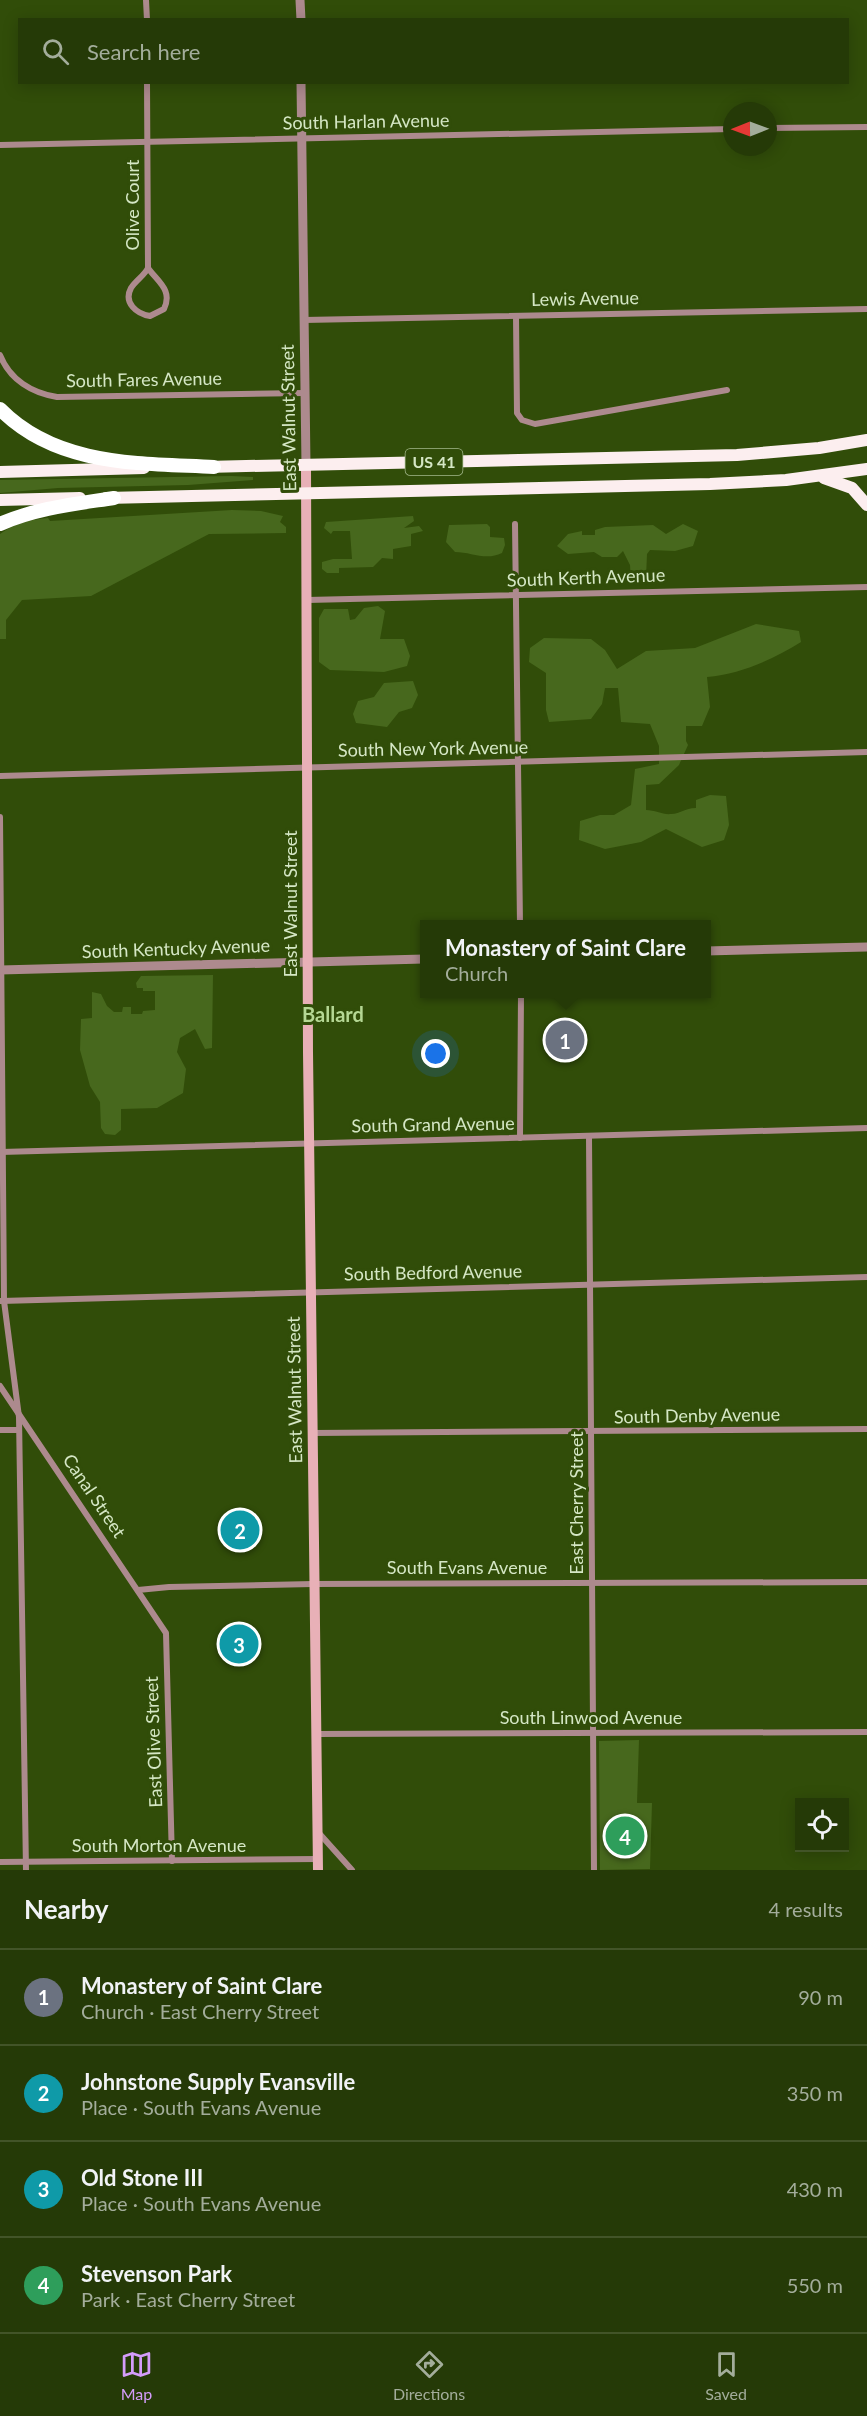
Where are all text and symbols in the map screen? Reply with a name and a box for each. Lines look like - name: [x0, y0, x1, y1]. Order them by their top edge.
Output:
- search box: [18, 18, 849, 84]
- icon: search: [39, 35, 72, 68]
- text: Search here: [87, 38, 200, 65]
- north arrow: [723, 102, 777, 156]
- street label: South Harlan Avenue: [282, 109, 450, 133]
- street label: Olive Court: [121, 159, 143, 251]
- street label: Lewis Avenue: [531, 286, 639, 310]
- street label: East Walnut Street: [276, 344, 300, 492]
- street label: South Fares Avenue: [66, 367, 222, 391]
- road number: US 41: [406, 449, 462, 475]
- street label: South Kerth Avenue: [506, 563, 666, 591]
- street label: South New York Avenue: [338, 735, 528, 761]
- street label: East Walnut Street: [279, 830, 301, 978]
- popup: [420, 920, 711, 998]
- street label: South Kentucky Avenue: [81, 934, 270, 962]
- text: Monastery of Saint Clare: [445, 934, 686, 961]
- text: Church: [445, 961, 508, 985]
- district label: Ballard: [302, 1002, 364, 1026]
- pin: 1: [546, 1018, 584, 1062]
- your location: [421, 1039, 450, 1068]
- street label: South Grand Avenue: [351, 1112, 515, 1136]
- street label: South Bedford Avenue: [344, 1259, 522, 1285]
- street label: East Walnut Street: [282, 1316, 306, 1464]
- street label: South Denby Avenue: [614, 1403, 780, 1427]
- street label: East Cherry Street: [565, 1431, 587, 1575]
- street label: Canal Street: [59, 1449, 131, 1542]
- pin: 2: [220, 1508, 260, 1552]
- street label: South Evans Avenue: [387, 1556, 547, 1578]
- pin: 3: [220, 1622, 258, 1666]
- street label: East Olive Street: [140, 1675, 166, 1808]
- street label: South Linwood Avenue: [500, 1706, 682, 1728]
- map controls: [795, 1798, 849, 1852]
- button: locate: [795, 1798, 849, 1852]
- pin: 4: [606, 1814, 644, 1858]
- street label: South Morton Avenue: [72, 1834, 246, 1856]
- text: Nearby: [24, 1893, 109, 1925]
- text: 4 results: [768, 1897, 843, 1921]
- text: Monastery of Saint Clare: [81, 1972, 322, 1999]
- text: 1: [38, 1985, 49, 2009]
- text: 90 m: [798, 1985, 843, 2009]
- text: Church · East Cherry Street: [81, 1999, 319, 2023]
- text: Johnstone Supply Evansville: [81, 2068, 355, 2095]
- text: 2: [38, 2081, 49, 2105]
- text: 350 m: [787, 2081, 843, 2105]
- text: Place · South Evans Avenue: [81, 2095, 321, 2119]
- text: Old Stone III: [81, 2164, 203, 2191]
- text: 3: [38, 2177, 49, 2201]
- text: 430 m: [787, 2177, 843, 2201]
- text: Place · South Evans Avenue: [81, 2191, 321, 2215]
- text: Stevenson Park: [81, 2260, 232, 2287]
- text: 4: [38, 2273, 49, 2297]
- text: 550 m: [787, 2273, 843, 2297]
- text: Park · East Cherry Street: [81, 2287, 295, 2311]
- tab: Map: [120, 2348, 153, 2403]
- tab: Directions: [393, 2348, 465, 2403]
- tab: Saved: [705, 2348, 747, 2403]

